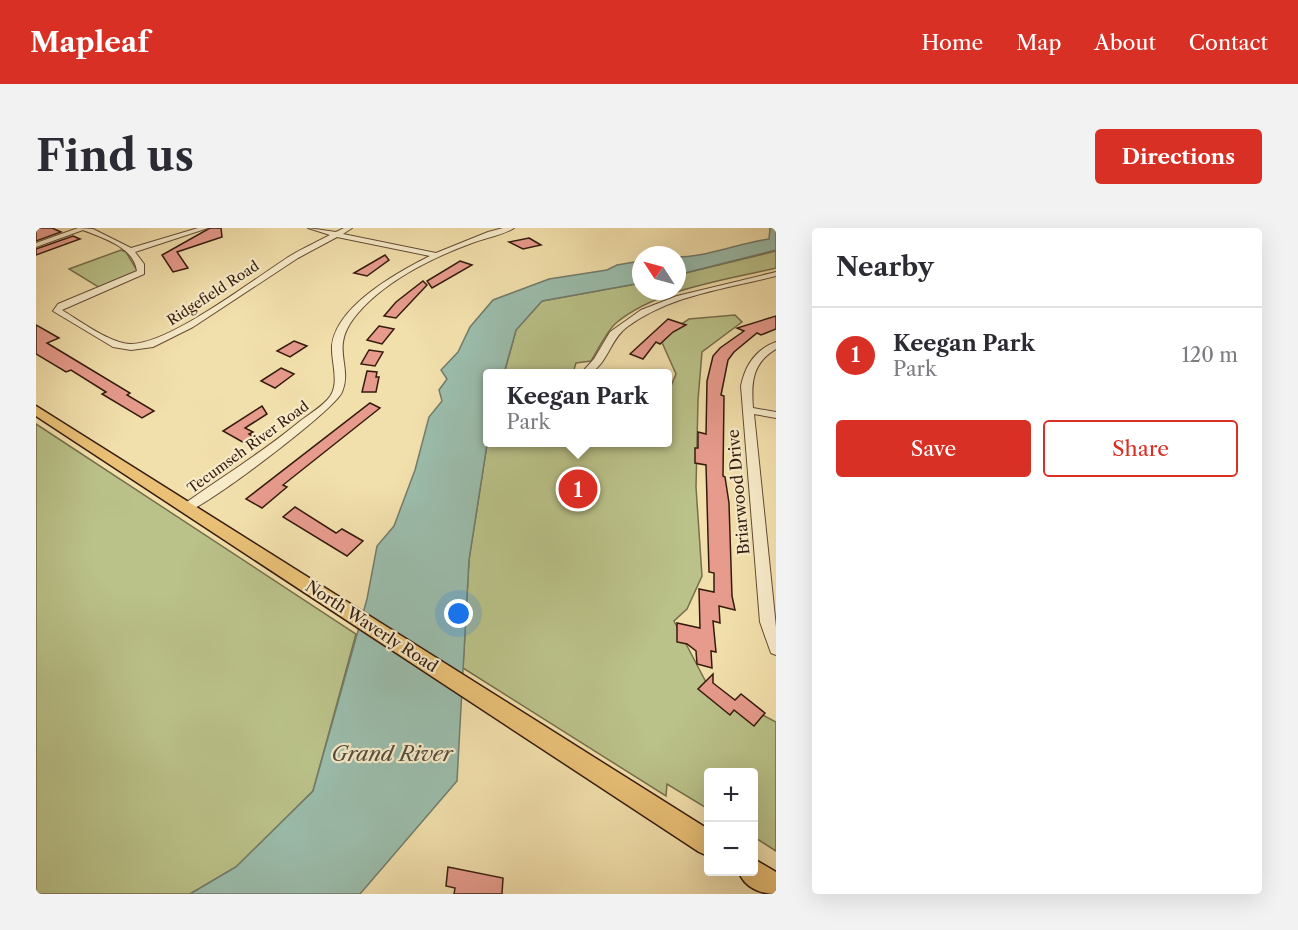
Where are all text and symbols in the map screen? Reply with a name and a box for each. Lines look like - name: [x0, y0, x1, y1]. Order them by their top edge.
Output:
- text: Mapleaf: [30, 25, 149, 59]
- text: Home: [922, 30, 983, 55]
- text: Map: [1016, 30, 1061, 55]
- text: About: [1094, 30, 1156, 55]
- text: Contact: [1189, 30, 1268, 55]
- button: Directions: [1095, 129, 1262, 184]
- text: Find us: [36, 130, 194, 182]
- north arrow: [632, 246, 686, 300]
- text: Nearby: [836, 251, 934, 283]
- street label: Ridgefield Road: [164, 256, 263, 329]
- text: Keegan Park: [893, 330, 1035, 357]
- text: 1: [851, 343, 860, 367]
- text: 120 m: [1181, 343, 1238, 367]
- text: Park: [893, 357, 936, 381]
- popup: [483, 369, 672, 447]
- text: Keegan Park: [507, 383, 648, 410]
- street label: Tecumseh River Road: [184, 397, 313, 497]
- text: Park: [507, 410, 550, 434]
- button: Save: [836, 420, 1031, 477]
- button: Share: [1043, 420, 1238, 477]
- street label: Briarwood Drive: [723, 428, 753, 556]
- pin: 1: [558, 466, 598, 512]
- street label: North Waverly Road: [302, 576, 442, 676]
- your location: [444, 599, 473, 628]
- water label: Grand River: [331, 741, 454, 766]
- map controls: [704, 768, 758, 876]
- button: +: [704, 768, 758, 822]
- button: −: [704, 822, 758, 876]

